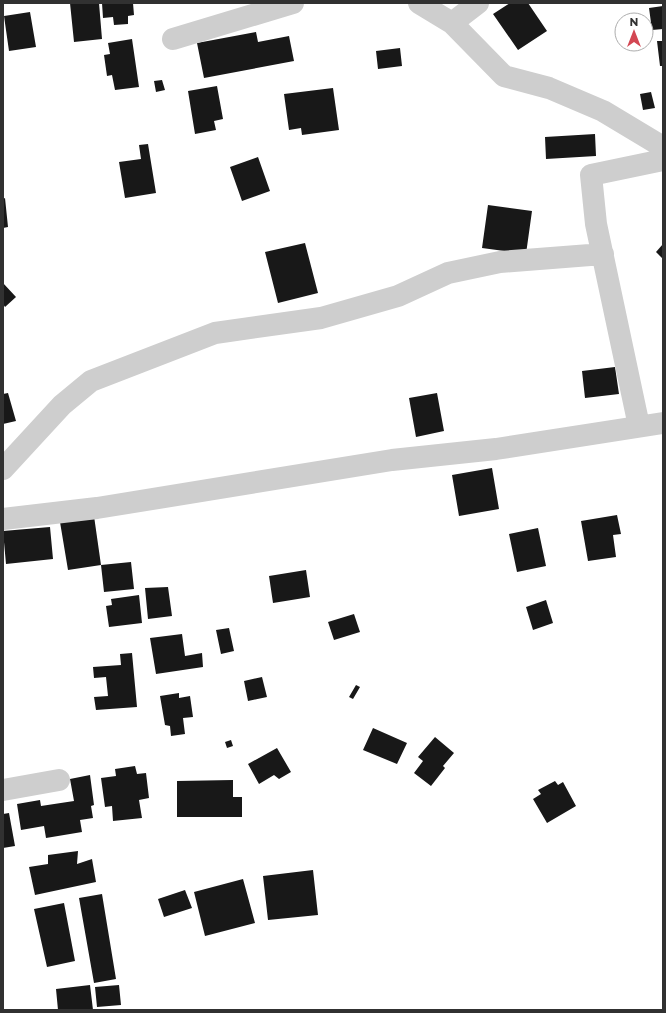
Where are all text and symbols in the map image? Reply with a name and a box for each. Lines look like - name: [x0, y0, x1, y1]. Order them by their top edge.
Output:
- north arrow: [614, 12, 654, 52]
- text: N: [630, 15, 638, 29]

